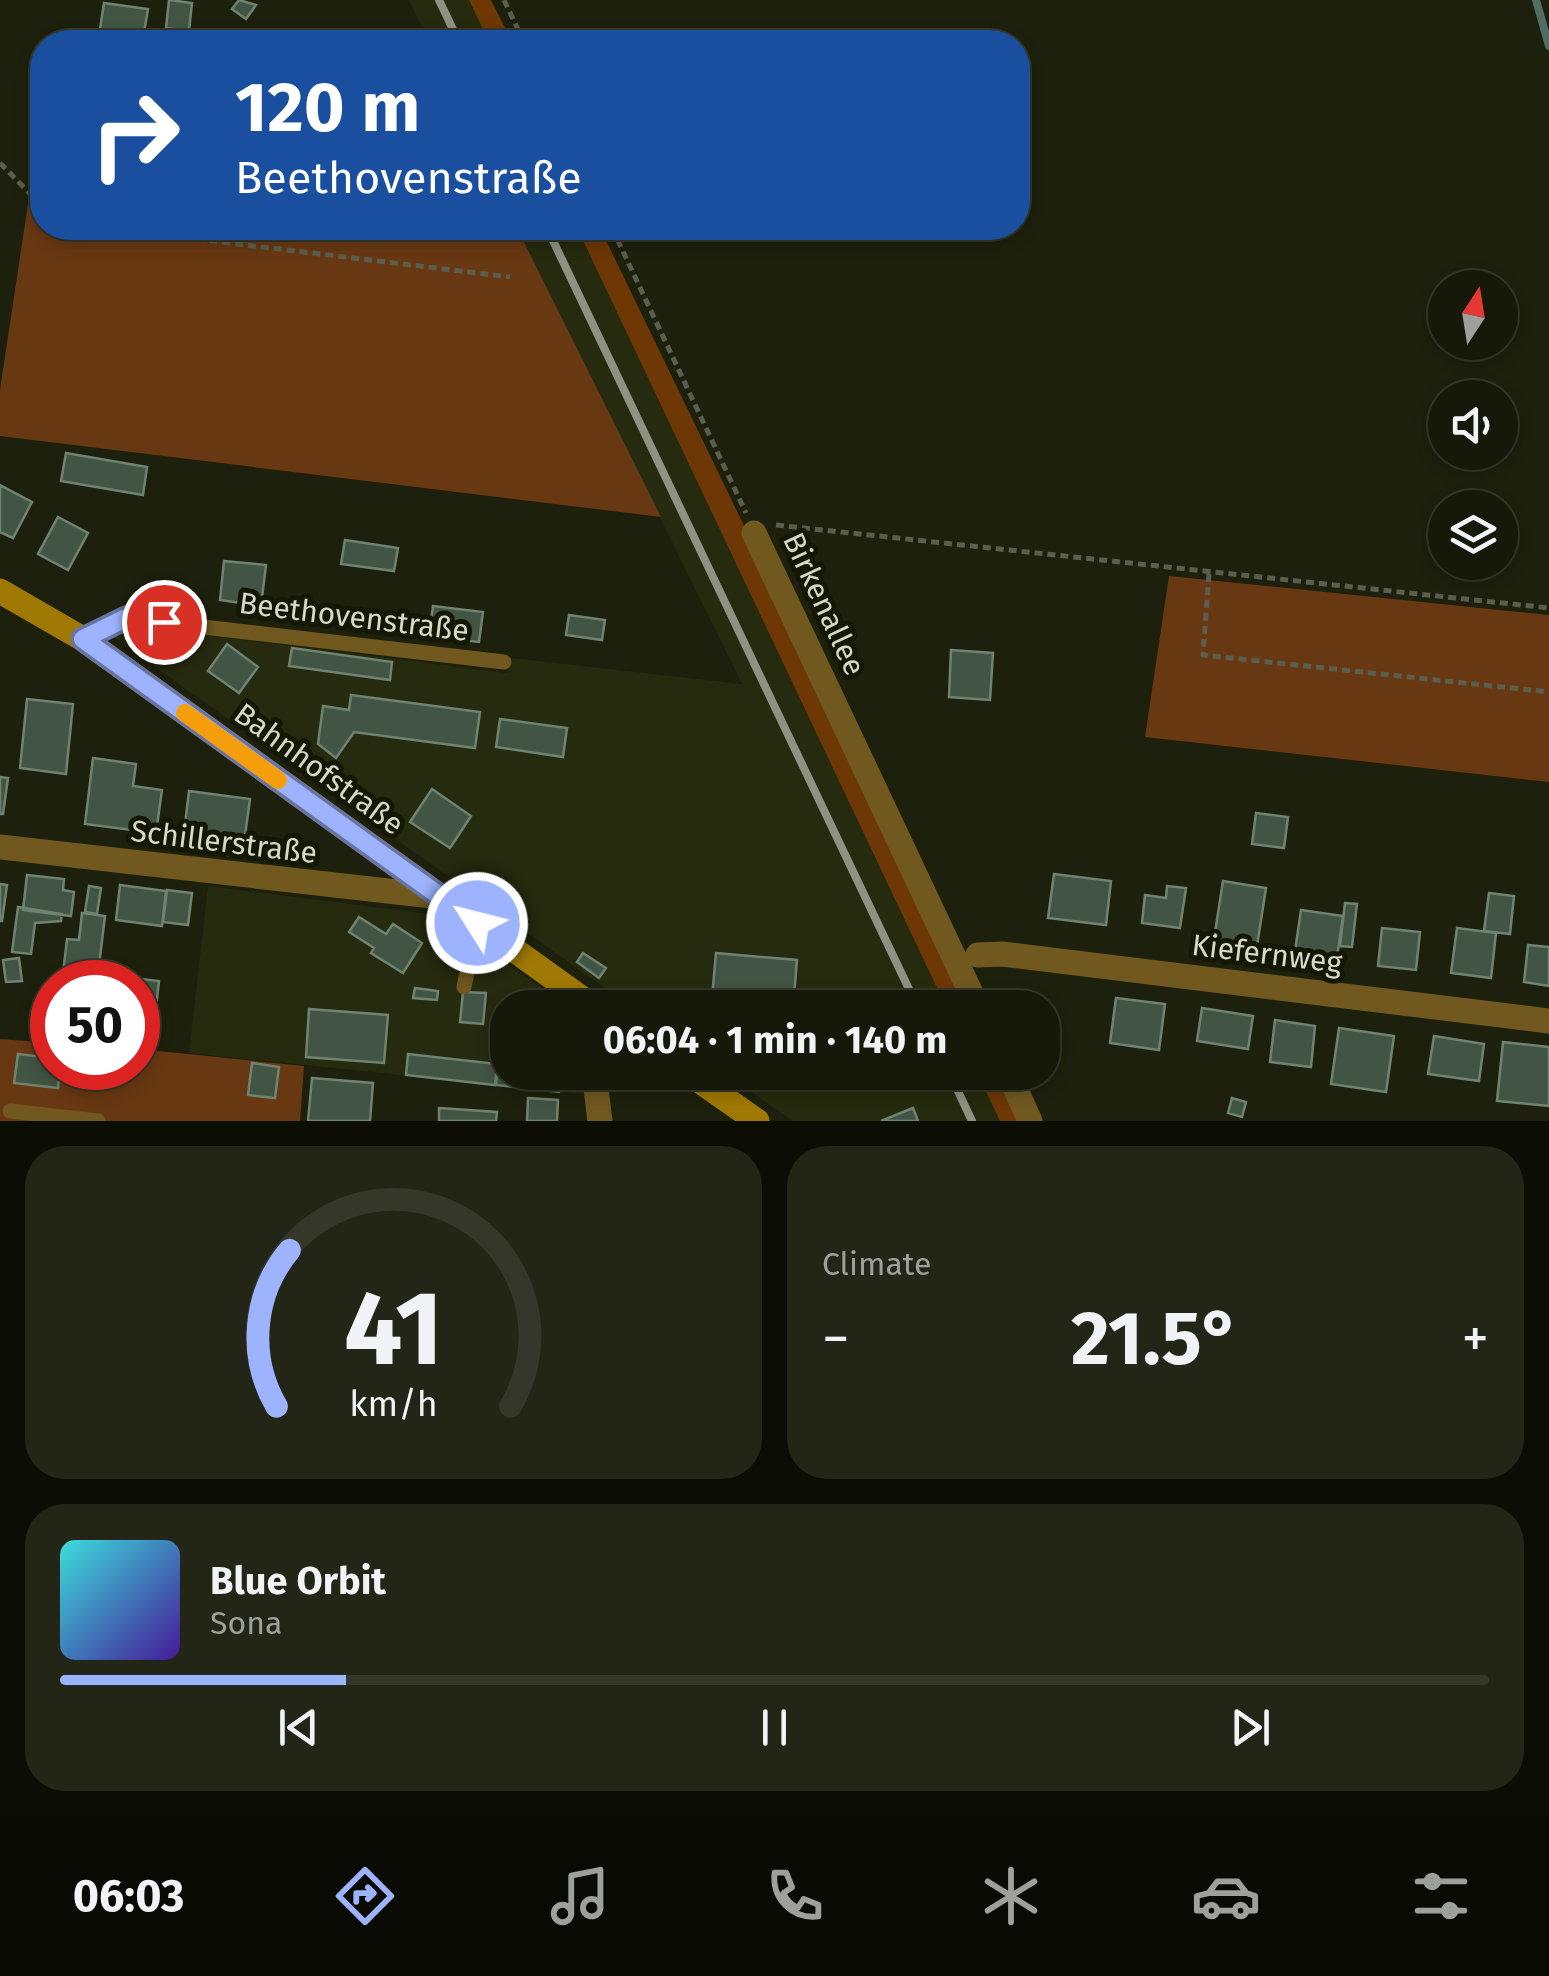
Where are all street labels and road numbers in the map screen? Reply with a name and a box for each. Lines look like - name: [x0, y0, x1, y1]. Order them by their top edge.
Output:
- street label: Birkenallee: [775, 527, 873, 681]
- street label: Beethovenstraße: [237, 585, 471, 649]
- street label: Bahnhofstraße: [227, 695, 411, 843]
- street label: Schillerstraße: [129, 813, 319, 871]
- street label: Kiefernweg: [1190, 927, 1345, 981]

